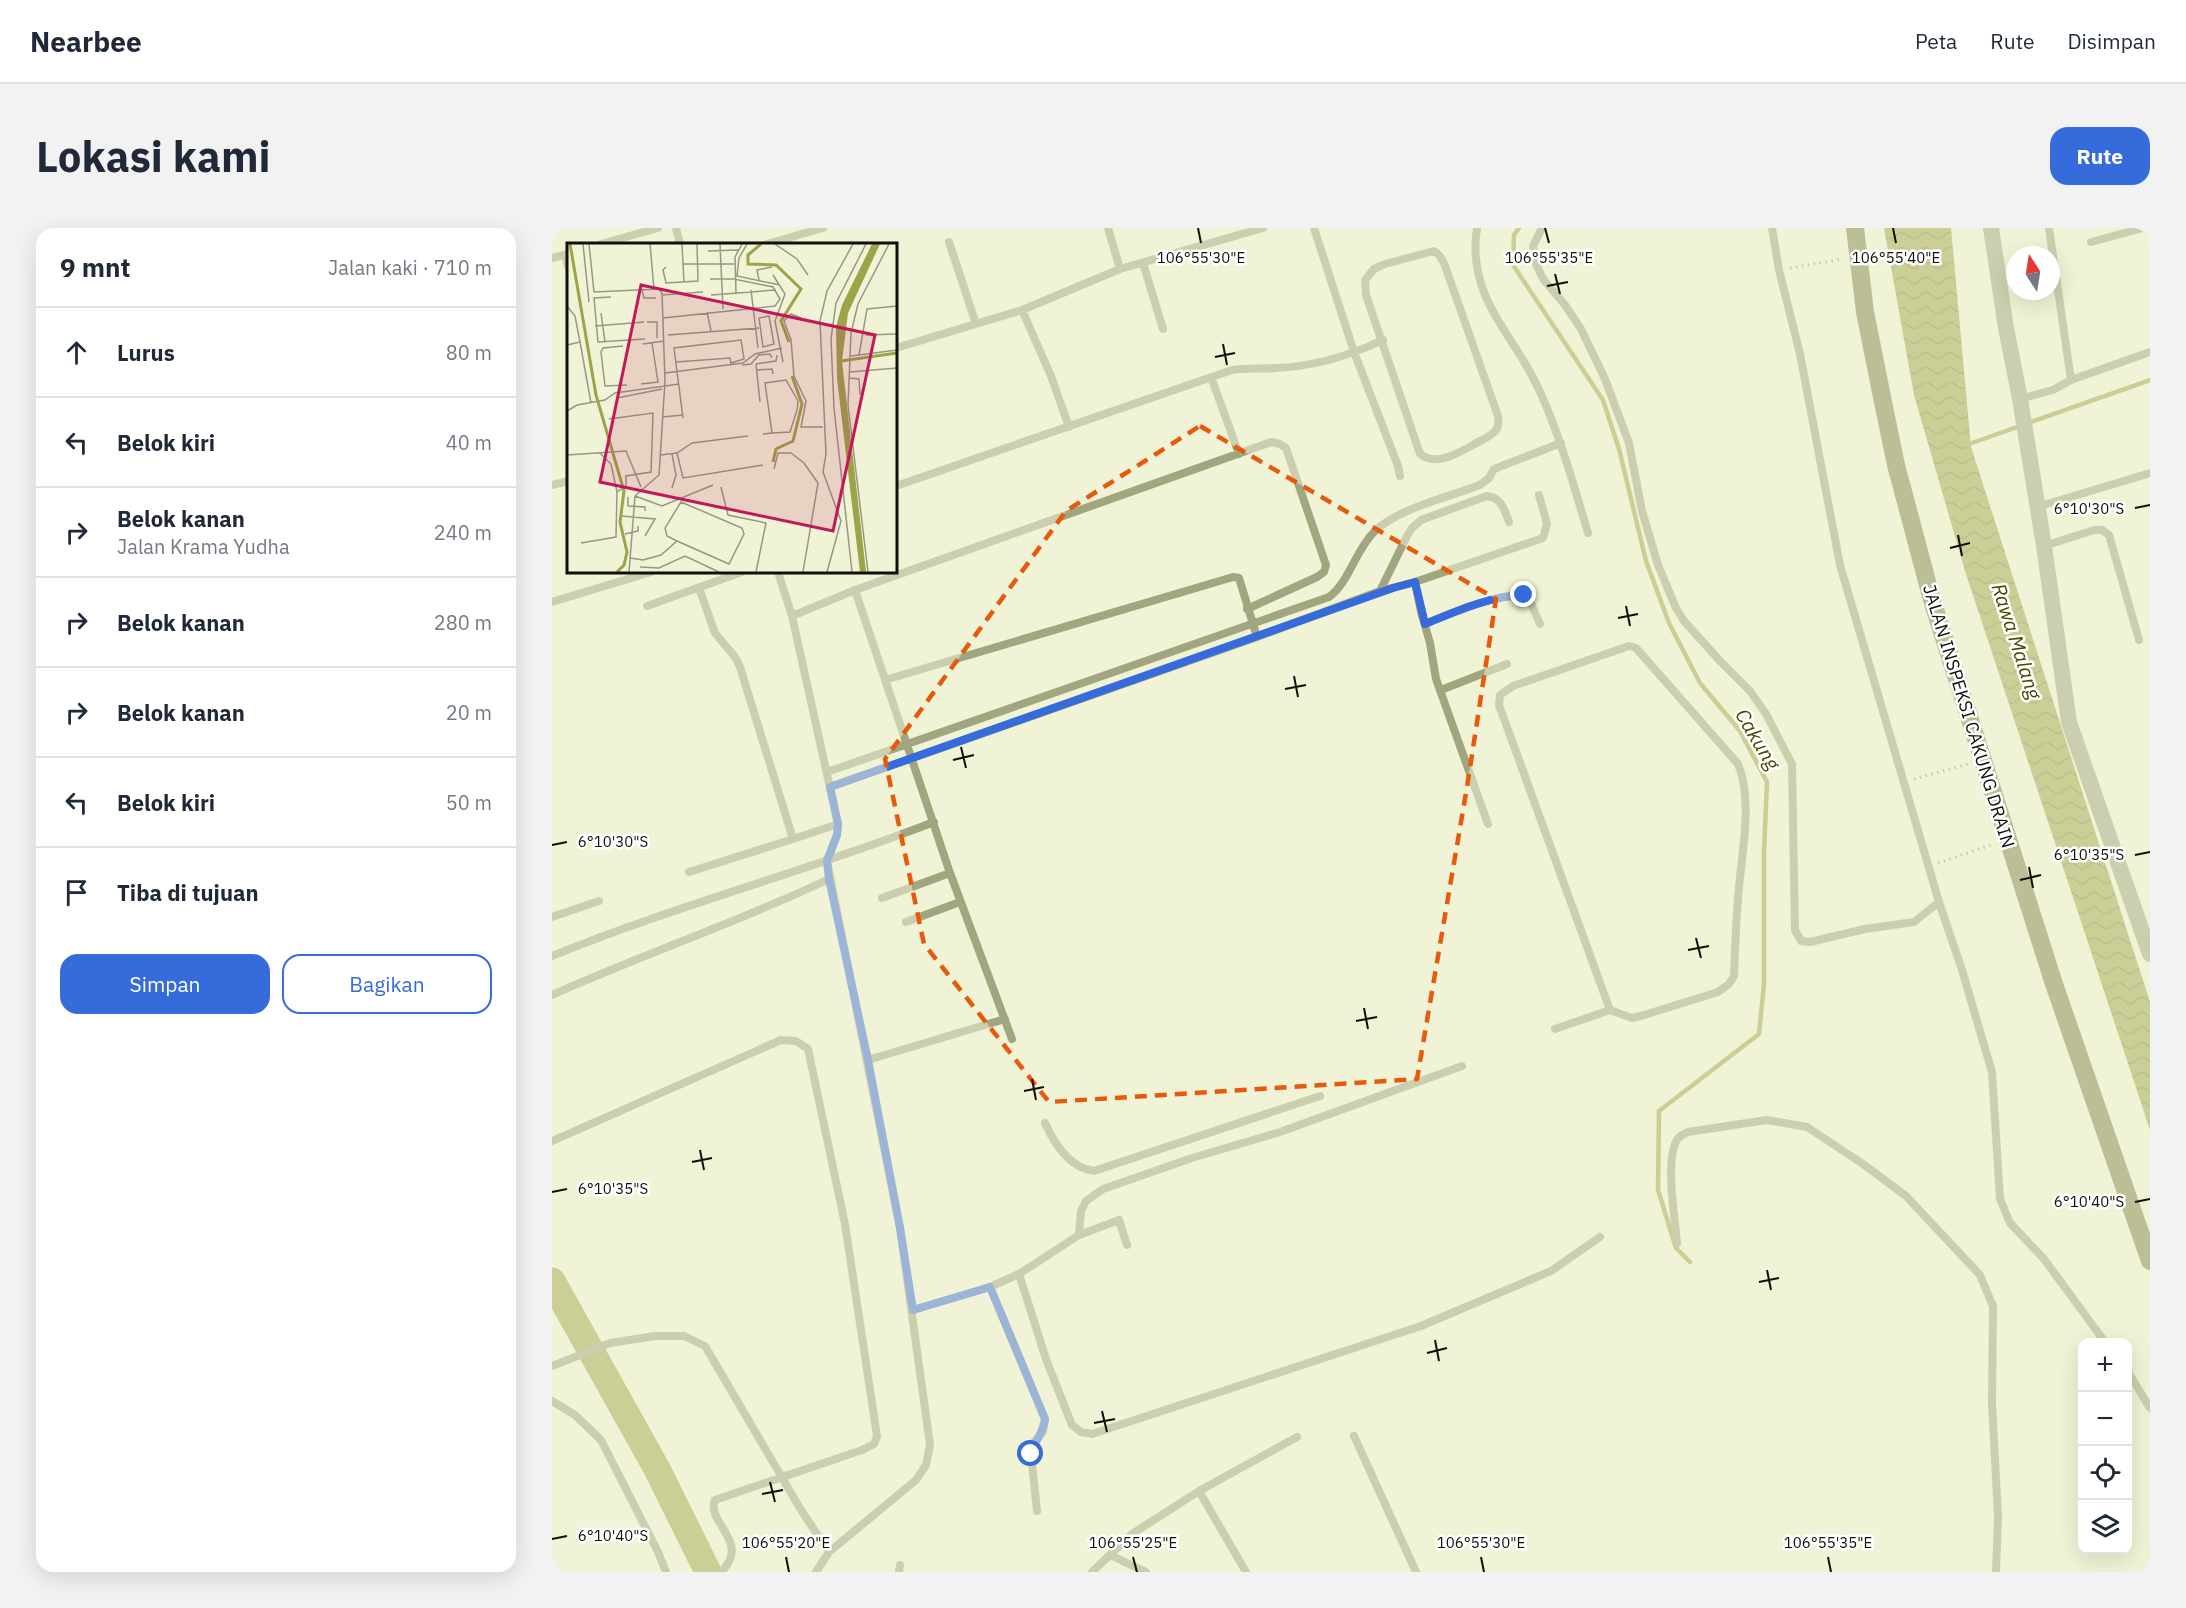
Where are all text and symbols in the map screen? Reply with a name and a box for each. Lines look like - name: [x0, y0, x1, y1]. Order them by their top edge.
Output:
- text: Nearbee: [30, 23, 142, 60]
- text: Peta: [1915, 27, 1957, 55]
- text: Rute: [1990, 27, 2035, 55]
- text: Disimpan: [2068, 27, 2156, 55]
- button: Rute: [2050, 127, 2150, 185]
- text: Lokasi kami: [36, 129, 270, 184]
- inset map: [567, 243, 897, 573]
- north arrow: [2006, 246, 2060, 300]
- text: 106°55'30"E: [1157, 248, 1245, 267]
- text: 106°55'35"E: [1505, 248, 1593, 267]
- text: 106°55'40"E: [1852, 248, 1940, 267]
- text: 9 mnt: [60, 250, 130, 284]
- text: Jalan kaki · 710 m: [328, 254, 492, 281]
- icon: ahead: [60, 336, 93, 369]
- text: Lurus: [117, 338, 175, 367]
- text: 80 m: [446, 339, 492, 366]
- icon: left: [60, 426, 93, 459]
- text: Belok kiri: [117, 428, 215, 457]
- text: 40 m: [446, 429, 492, 456]
- text: 6°10'30"S: [2054, 499, 2124, 518]
- text: Belok kanan: [117, 504, 245, 533]
- icon: right: [60, 516, 93, 549]
- text: 240 m: [434, 519, 492, 546]
- text: Jalan Krama Yudha: [117, 533, 290, 560]
- water label: Rawa Malang: [1986, 580, 2049, 703]
- route end: [1510, 581, 1536, 607]
- street label: JALAN INSPEKSI CAKUNG DRAIN: [1918, 581, 2020, 851]
- icon: right: [60, 606, 93, 639]
- text: Belok kanan: [117, 608, 245, 637]
- text: 280 m: [434, 609, 492, 636]
- icon: right: [60, 696, 93, 729]
- text: Belok kanan: [117, 698, 245, 727]
- text: 20 m: [446, 699, 492, 726]
- water label: Cakung: [1729, 704, 1787, 775]
- icon: left: [60, 786, 93, 819]
- text: Belok kiri: [117, 788, 215, 817]
- text: 50 m: [446, 789, 492, 816]
- text: 6°10'30"S: [578, 832, 648, 851]
- text: 6°10'35"S: [2054, 845, 2124, 864]
- icon: arrive: [60, 876, 93, 909]
- text: Tiba di tujuan: [117, 878, 259, 907]
- button: Simpan: [60, 954, 270, 1014]
- button: Bagikan: [282, 954, 492, 1014]
- text: 6°10'35"S: [578, 1179, 648, 1198]
- text: 6°10'40"S: [2054, 1192, 2124, 1211]
- map controls: [2078, 1338, 2132, 1554]
- button: +: [2078, 1338, 2132, 1392]
- button: −: [2078, 1392, 2132, 1446]
- route start: [1017, 1440, 1043, 1466]
- button: locate: [2078, 1446, 2132, 1500]
- button: layers: [2078, 1500, 2132, 1554]
- text: 6°10'40"S: [578, 1526, 648, 1545]
- text: 106°55'20"E: [742, 1533, 830, 1552]
- text: 106°55'25"E: [1089, 1533, 1177, 1552]
- text: 106°55'30"E: [1437, 1533, 1525, 1552]
- text: 106°55'35"E: [1784, 1533, 1872, 1552]

